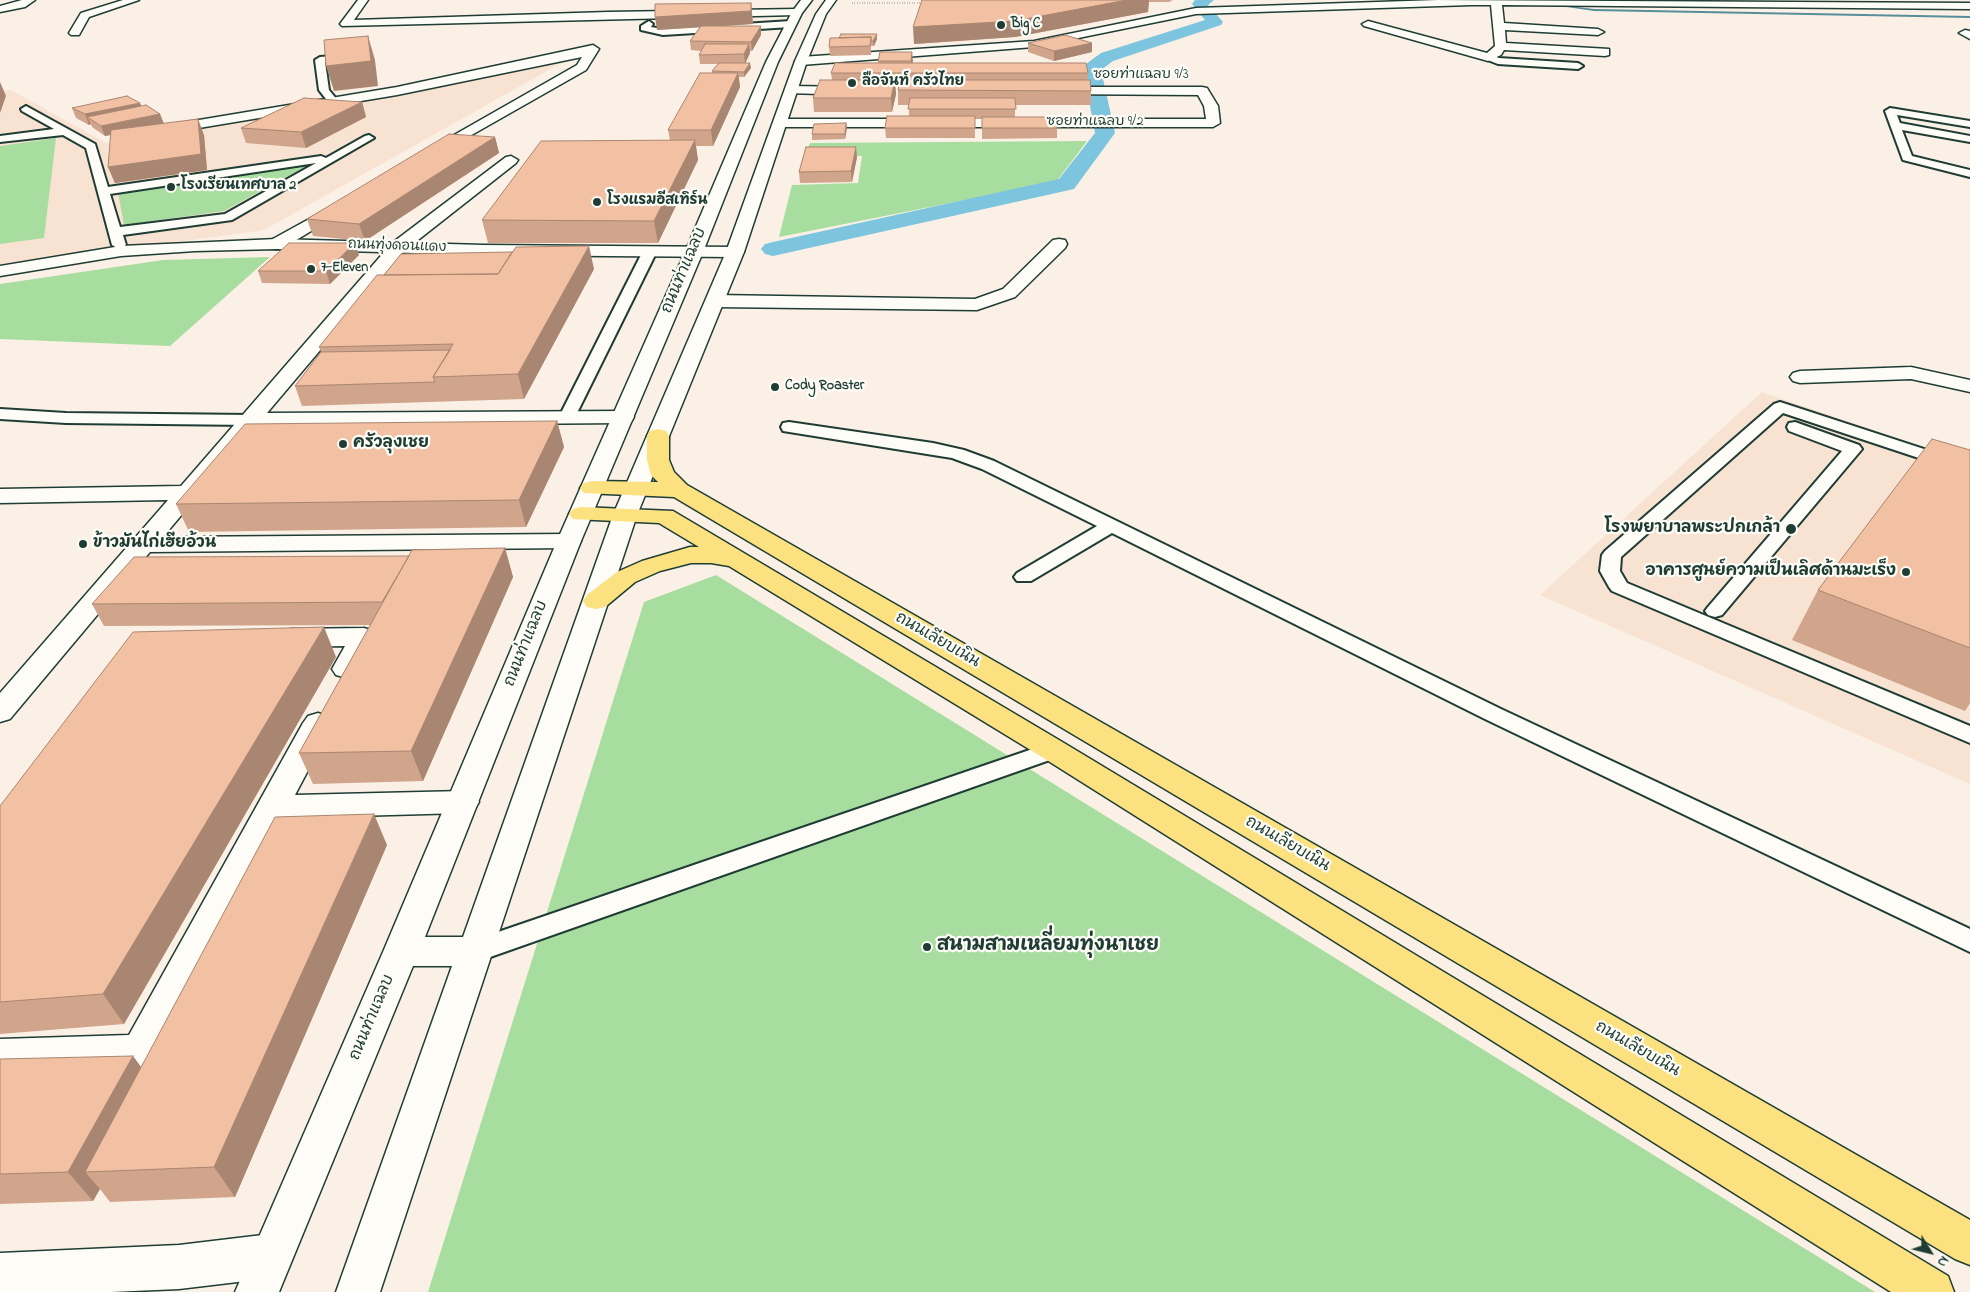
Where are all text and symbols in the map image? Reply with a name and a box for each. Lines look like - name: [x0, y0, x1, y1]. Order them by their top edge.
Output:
- place label: Big C: [1011, 17, 1040, 33]
- marker: Big C: [995, 19, 1007, 31]
- street label: ซอยท่าแฉลบ 9/3: [1093, 68, 1189, 84]
- place label: ลือจันท์ ครัวไทย: [862, 75, 964, 91]
- marker: ลือจันท์ ครัวไทย: [846, 77, 858, 89]
- street label: ซอยท่าแฉลบ 9/2: [1047, 115, 1143, 131]
- place label: โรงเรียนเทศบาล 2: [181, 179, 296, 195]
- marker: โรงเรียนเทศบาล 2: [165, 181, 177, 193]
- place label: โรงแรมอีสเทิร์น: [607, 194, 708, 210]
- marker: โรงแรมอีสเทิร์น: [591, 196, 603, 208]
- street label: ถนนท่าแฉลบ: [658, 225, 712, 317]
- street label: ถนนทุ่งดอนแดง: [347, 237, 447, 257]
- place label: 7-Eleven: [321, 261, 368, 277]
- marker: 7-Eleven: [305, 263, 317, 275]
- place label: Cody Roaster: [785, 379, 864, 395]
- marker: Cody Roaster: [769, 381, 781, 393]
- place label: ครัวลุงเชย: [353, 434, 429, 454]
- marker: ครัวลุงเชย: [337, 438, 349, 450]
- place label: โรงพยาบาลพระปกเกล้า: [1605, 519, 1780, 539]
- marker: โรงพยาบาลพระปกเกล้า: [1784, 522, 1798, 536]
- place label: ข้าวมันไก่เฮียอ้วน: [93, 534, 216, 554]
- marker: ข้าวมันไก่เฮียอ้วน: [77, 538, 89, 550]
- place label: อาคารศูนย์ความเป็นเลิศด้านมะเร็ง: [1645, 562, 1896, 582]
- marker: อาคารศูนย์ความเป็นเลิศด้านมะเร็ง: [1900, 566, 1912, 578]
- street label: ถนนท่าแฉลบ: [501, 598, 553, 690]
- street label: ถนนเลียบเนิน: [891, 609, 983, 673]
- street label: ถนนเลียบเนิน: [1241, 813, 1333, 877]
- place label: สนามสามเหลี่ยมทุ่งนาเชย: [937, 936, 1159, 958]
- marker: สนามสามเหลี่ยมทุ่งนาเชย: [921, 941, 933, 953]
- street label: ถนนท่าแฉลบ: [346, 972, 400, 1064]
- street label: ถนนเลียบเนิน: [1591, 1018, 1683, 1082]
- north arrow: [1905, 1227, 1955, 1277]
- text: N: [1931, 1251, 1954, 1271]

